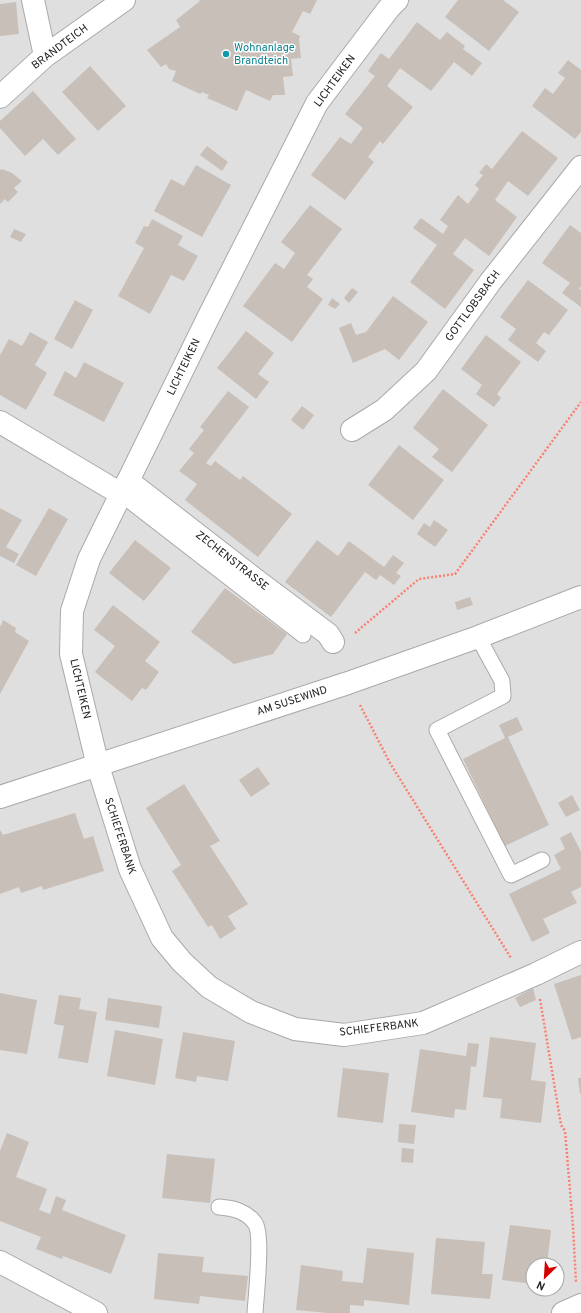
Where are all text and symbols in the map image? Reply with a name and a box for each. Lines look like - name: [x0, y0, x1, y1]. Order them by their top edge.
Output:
- street label: BRANDTEICH: [29, 21, 91, 73]
- place label: Wohnanlage Brandteich: [234, 41, 295, 68]
- marker: Wohnanlage Brandteich: [221, 49, 231, 59]
- street label: LICHTEIKEN: [311, 52, 359, 110]
- street label: GOTTLOBSBACH: [443, 268, 503, 344]
- street label: LICHTEIKEN: [164, 336, 204, 398]
- street label: ZECHENSTRASSE: [193, 528, 271, 594]
- street label: LICHTEIKEN: [66, 657, 94, 721]
- street label: AM SUSEWIND: [255, 683, 329, 719]
- street label: SCHIEFERBANK: [101, 796, 139, 876]
- street label: SCHIEFERBANK: [338, 1016, 420, 1040]
- north arrow: [525, 1257, 565, 1297]
- text: N: [535, 1277, 548, 1293]

